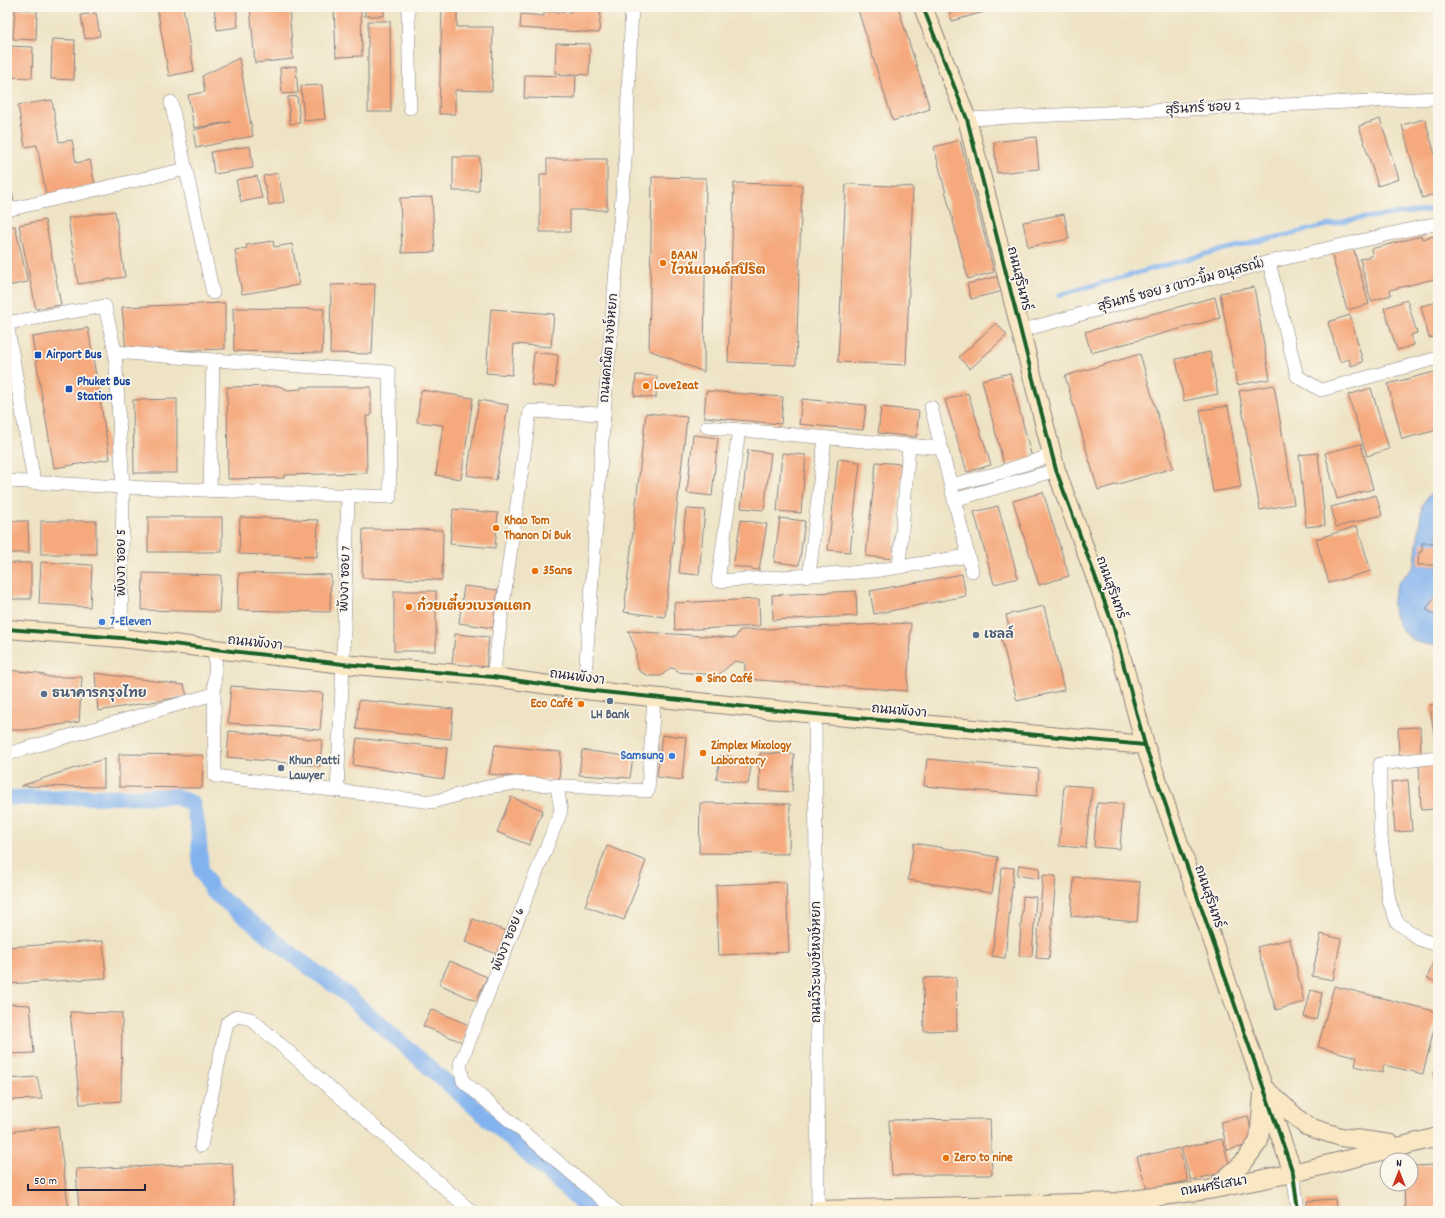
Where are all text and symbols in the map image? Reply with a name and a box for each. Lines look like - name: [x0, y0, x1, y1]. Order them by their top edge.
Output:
- street label: สุรินทร์ ซอย 2: [1165, 96, 1241, 120]
- street label: ถนนสุรินทร์: [1001, 244, 1037, 314]
- place label: BAAN ไวน์แอนด์สปิริต: [670, 247, 766, 281]
- street label: สุรินทร์ ซอย 3 (ขาว-ขิ้ม อนุสรณ์): [1095, 250, 1266, 317]
- marker: BAAN ไวน์แอนด์สปิริต: [658, 258, 668, 268]
- street label: ถนนคณิต หงษ์หยก: [594, 292, 624, 404]
- place label: Airport Bus: [46, 346, 102, 365]
- marker: Airport Bus: [33, 350, 43, 360]
- place label: Phuket Bus Station: [77, 373, 131, 407]
- place label: Love2eat: [654, 377, 699, 396]
- marker: Love2eat: [641, 381, 651, 391]
- marker: Phuket Bus Station: [64, 384, 74, 394]
- place label: Khao Tom Thanon Di Buk: [504, 512, 572, 546]
- marker: Khao Tom Thanon Di Buk: [491, 523, 501, 533]
- street label: พังงา ซอย 5: [113, 529, 132, 597]
- street label: พังงา ซอย 7: [335, 546, 357, 612]
- street label: ถนนสุรินทร์: [1090, 553, 1132, 622]
- place label: 35ans: [543, 562, 573, 581]
- marker: 35ans: [530, 566, 540, 576]
- place label: ก๋วยเตี๋ยวเบรคแตก: [417, 592, 531, 617]
- marker: ก๋วยเตี๋ยวเบรคแตก: [404, 602, 414, 612]
- place label: 7-Eleven: [110, 613, 151, 632]
- marker: 7-Eleven: [97, 617, 107, 627]
- place label: เชลล์: [984, 625, 1014, 645]
- marker: เชลล์: [971, 630, 981, 640]
- street label: ถนนพังงา: [226, 632, 284, 656]
- street label: ถนนพังงา: [548, 665, 606, 691]
- place label: Sino Café: [707, 670, 753, 689]
- marker: Sino Café: [694, 674, 704, 684]
- place label: ธนาคารกรุงไทย: [52, 684, 147, 704]
- marker: ธนาคารกรุงไทย: [39, 689, 49, 699]
- place label: Eco Café: [530, 695, 573, 714]
- marker: LH Bank: [605, 696, 615, 706]
- marker: Eco Café: [576, 699, 586, 709]
- street label: ถนนพังงา: [871, 700, 927, 724]
- place label: LH Bank: [591, 706, 630, 725]
- place label: Zimplex Mixology Laboratory: [711, 737, 792, 771]
- place label: Samsung: [620, 747, 664, 766]
- marker: Zimplex Mixology Laboratory: [698, 748, 708, 758]
- marker: Samsung: [667, 751, 677, 761]
- place label: Khun Patti Lawyer: [289, 752, 340, 786]
- marker: Khun Patti Lawyer: [276, 763, 286, 773]
- street label: ถนนสุรินทร์: [1188, 862, 1230, 932]
- street label: ถนนวีระพงษ์หงษ์หยก: [806, 901, 827, 1023]
- street label: พังงา ซอย 6: [488, 905, 530, 975]
- place label: Zero to nine: [954, 1149, 1013, 1168]
- north arrow: [1379, 1152, 1419, 1192]
- marker: Zero to nine: [941, 1153, 951, 1163]
- text: N: [1396, 1156, 1402, 1172]
- scale bar: [28, 1166, 145, 1192]
- street label: ถนนศรีเสนา: [1179, 1171, 1249, 1202]
- text: 50 m: [34, 1173, 57, 1190]

